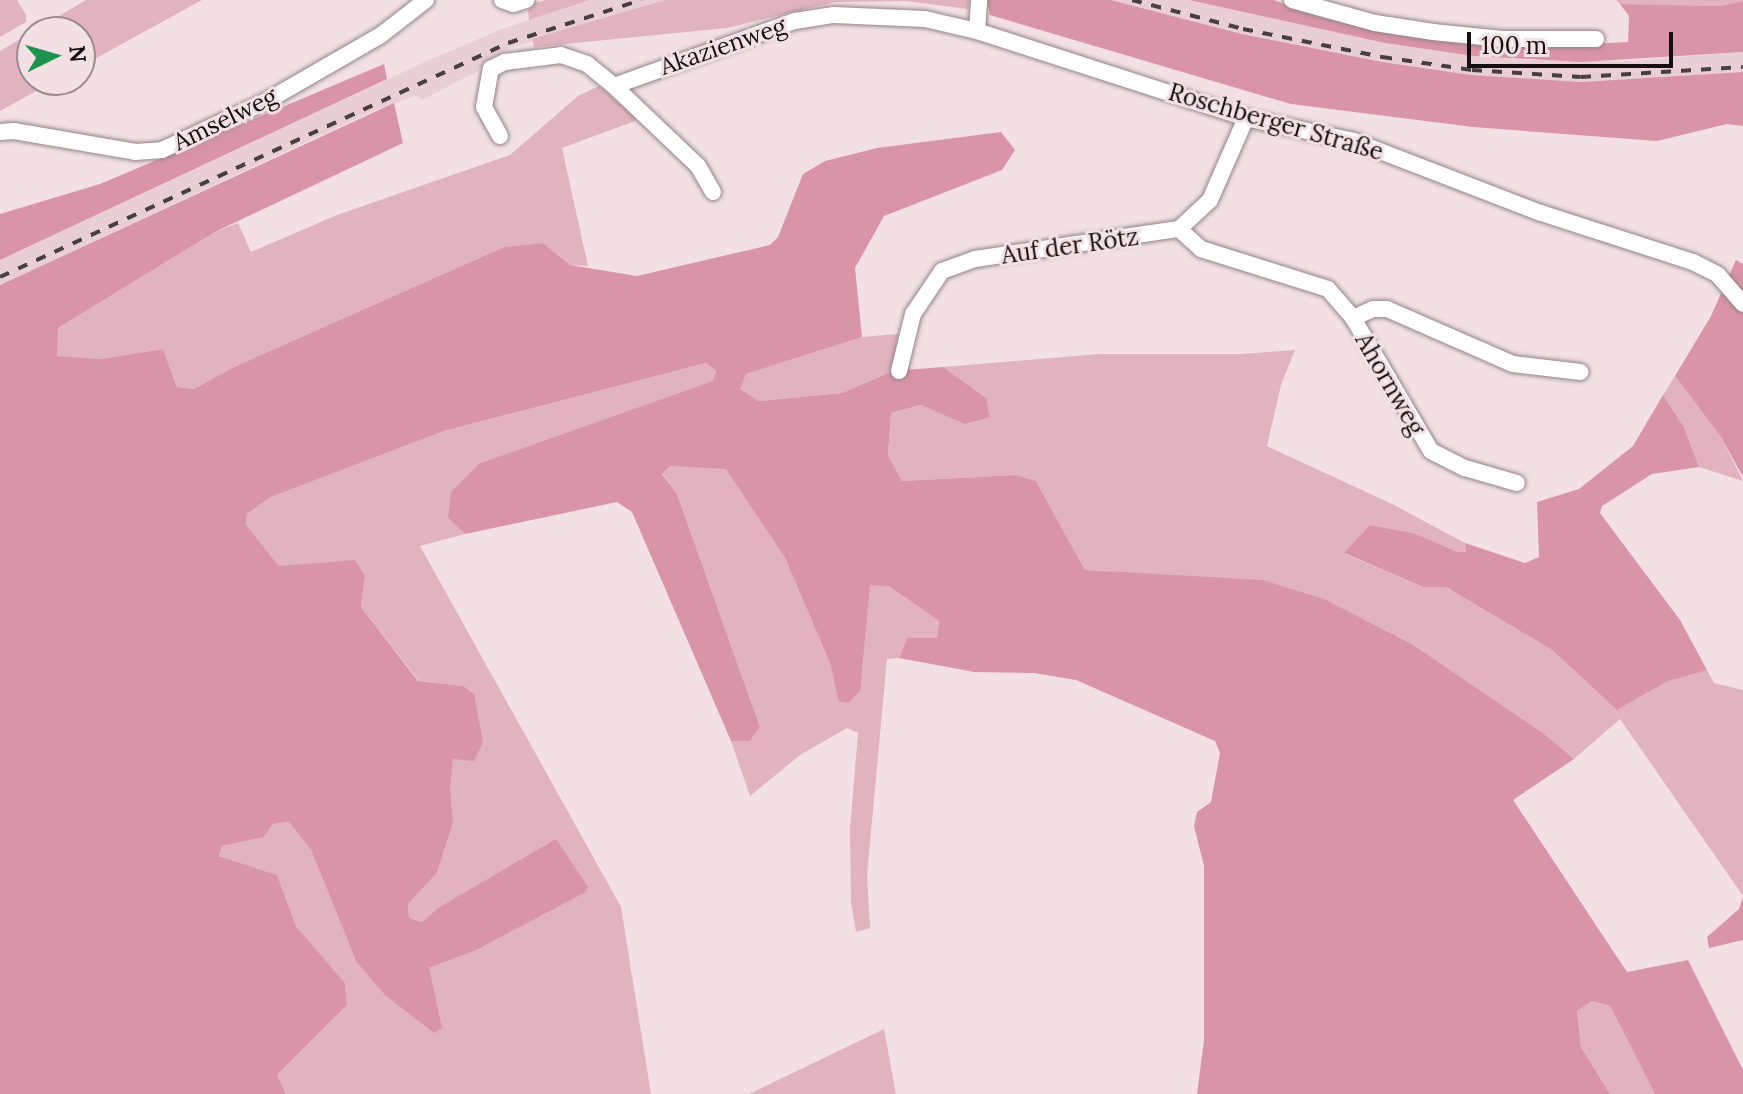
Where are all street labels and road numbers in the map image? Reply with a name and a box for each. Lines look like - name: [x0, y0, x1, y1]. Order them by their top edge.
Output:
- street label: Akazienweg: [656, 11, 790, 81]
- street label: Roschberger Straße: [1165, 78, 1387, 166]
- street label: Amselweg: [168, 81, 282, 157]
- street label: Auf der Rötz: [1000, 222, 1140, 270]
- street label: Ahornweg: [1349, 328, 1431, 440]

